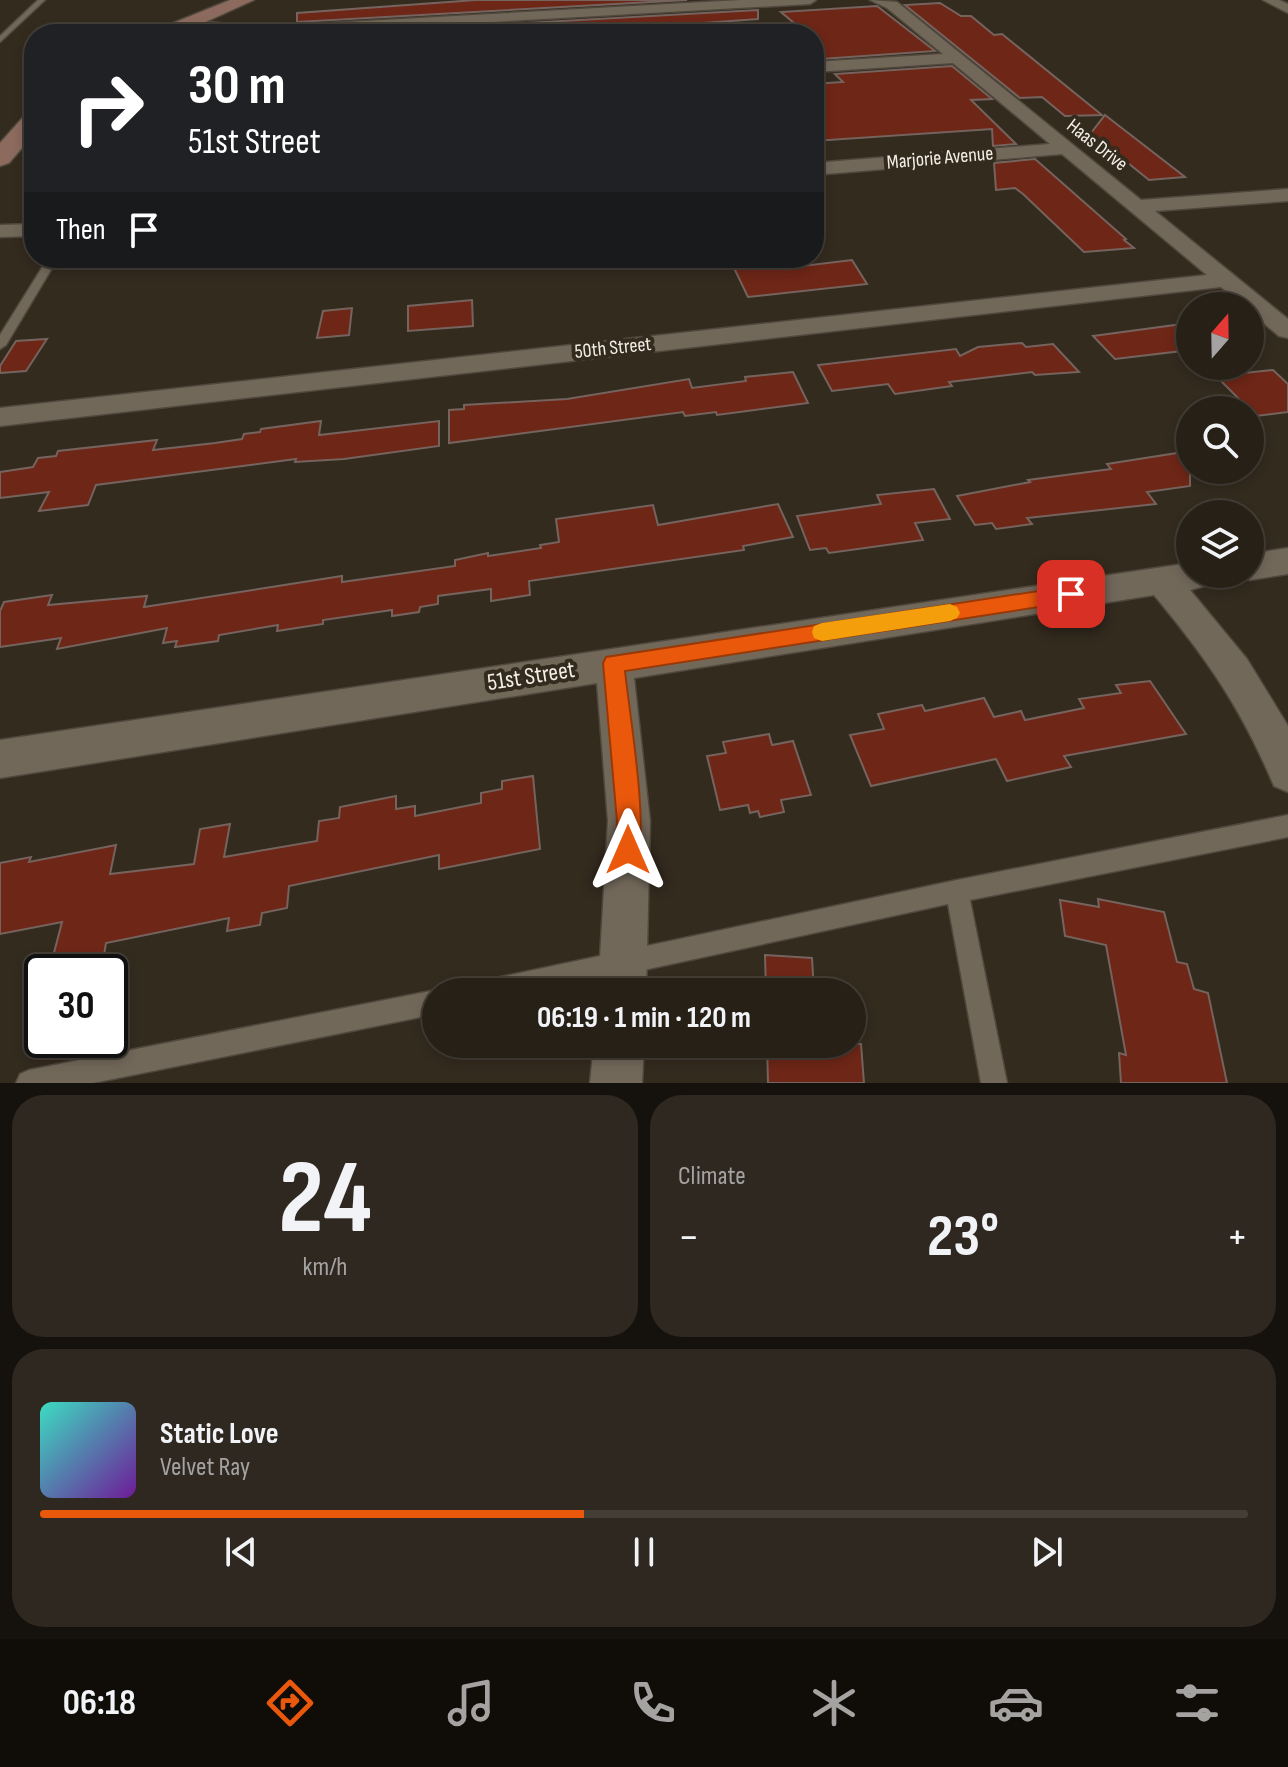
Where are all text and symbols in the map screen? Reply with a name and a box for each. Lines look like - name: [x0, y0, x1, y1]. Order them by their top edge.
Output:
- text: 30 m: [188, 53, 286, 120]
- icon: right: [56, 56, 160, 160]
- street label: Haas Drive: [1062, 114, 1132, 176]
- text: 51st Street: [188, 121, 321, 164]
- street label: Marjorie Avenue: [886, 141, 994, 175]
- icon: arrive: [122, 208, 166, 252]
- text: Then: [56, 212, 106, 248]
- north arrow: [1176, 292, 1264, 380]
- map controls: [1176, 292, 1264, 588]
- street label: 50th Street: [573, 332, 653, 364]
- button: search: [1176, 396, 1264, 484]
- button: layers: [1176, 500, 1264, 588]
- pin: [1037, 560, 1105, 628]
- icon: arrive: [1049, 572, 1093, 616]
- street label: 51st Street: [485, 655, 577, 697]
- position arrow: [586, 808, 670, 892]
- speed limit sign: 30: [24, 954, 128, 1058]
- text: 06:19 · 1 min · 120 m: [537, 1000, 751, 1036]
- text: 24: [278, 1137, 372, 1262]
- text: Climate: [678, 1161, 746, 1192]
- text: 23°: [927, 1201, 999, 1273]
- text: −: [678, 1211, 700, 1264]
- text: +: [1226, 1211, 1248, 1264]
- text: km/h: [303, 1252, 347, 1283]
- text: Static Love: [160, 1416, 279, 1452]
- text: Velvet Ray: [160, 1452, 250, 1483]
- icon: previous: [219, 1530, 263, 1574]
- icon: pause: [622, 1530, 666, 1574]
- icon: next: [1025, 1530, 1069, 1574]
- icon: directions: [262, 1675, 318, 1731]
- icon: music: [443, 1675, 499, 1731]
- icon: phone: [625, 1675, 681, 1731]
- icon: climate: [806, 1675, 862, 1731]
- icon: car: [988, 1675, 1044, 1731]
- icon: filters: [1169, 1675, 1225, 1731]
- text: 06:18: [63, 1682, 136, 1725]

